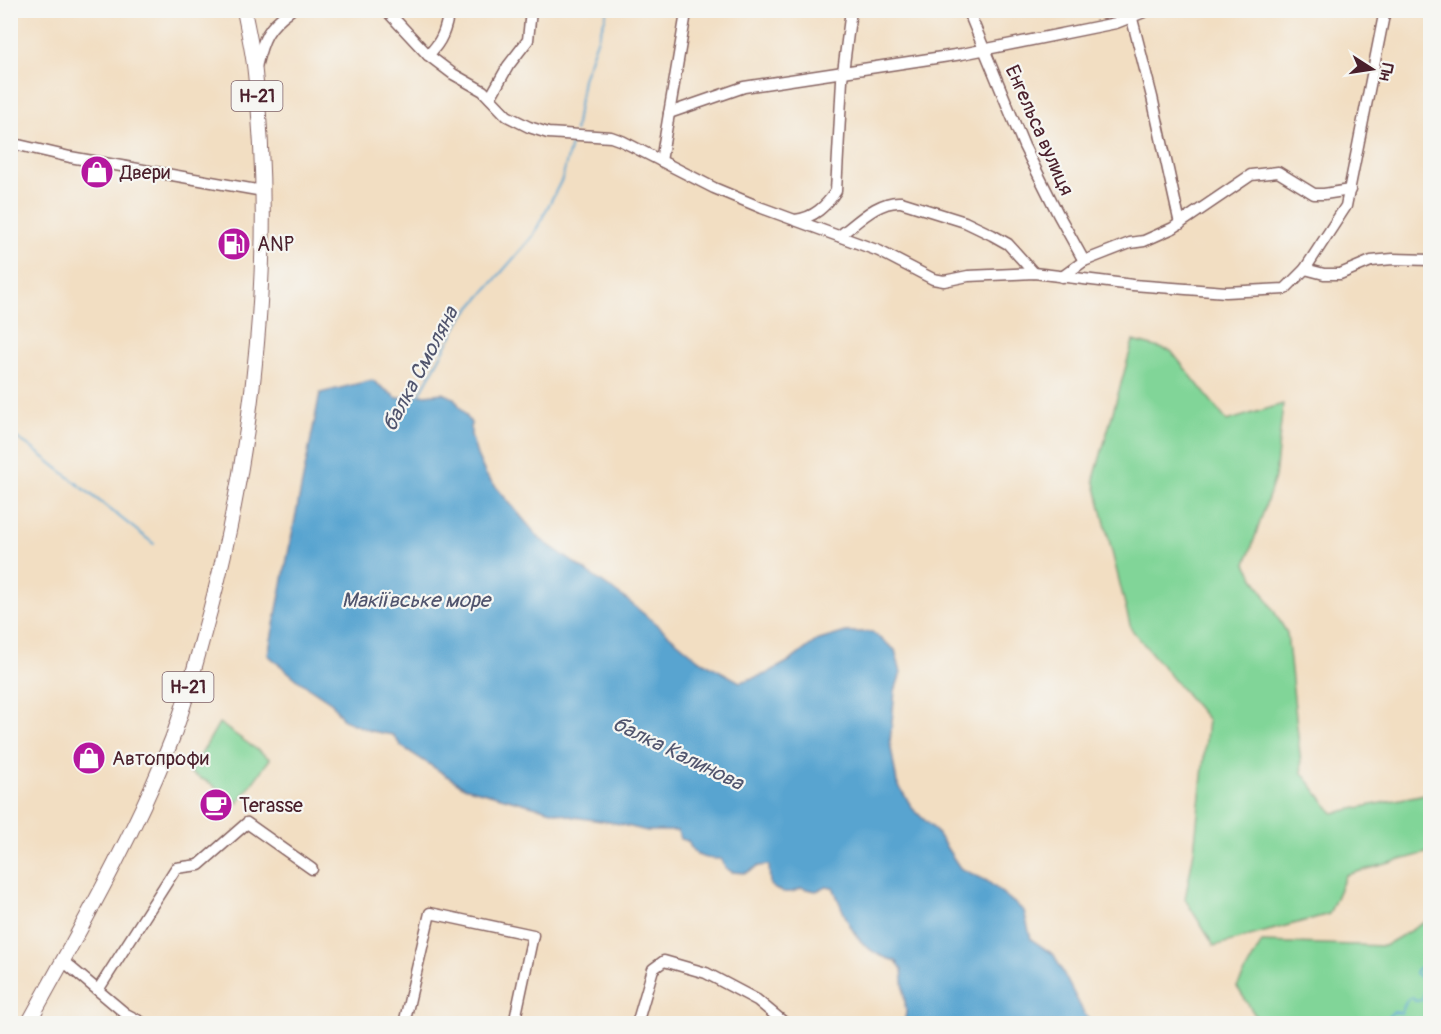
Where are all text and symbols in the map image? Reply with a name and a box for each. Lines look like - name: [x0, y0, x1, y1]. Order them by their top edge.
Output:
- north arrow: [1342, 39, 1402, 99]
- street label: Енгельса вулиця: [1000, 61, 1080, 199]
- text: Пн: [1374, 61, 1397, 83]
- road number: Н-21: [232, 81, 282, 111]
- shop icon: Двери: [79, 154, 115, 190]
- place label: Двери: [119, 160, 170, 185]
- fuel station icon: ANP: [216, 226, 252, 262]
- place label: ANP: [257, 232, 295, 257]
- water label: балка Смоляна: [376, 301, 465, 436]
- water label: Макіївське море: [342, 587, 493, 614]
- road number: Н-21: [162, 672, 213, 702]
- water label: балка Калинова: [608, 710, 749, 797]
- shop icon: Автопрофи: [71, 740, 107, 776]
- place label: Автопрофи: [112, 746, 209, 771]
- cafe icon: Terasse: [198, 787, 234, 823]
- place label: Terasse: [239, 793, 303, 818]

